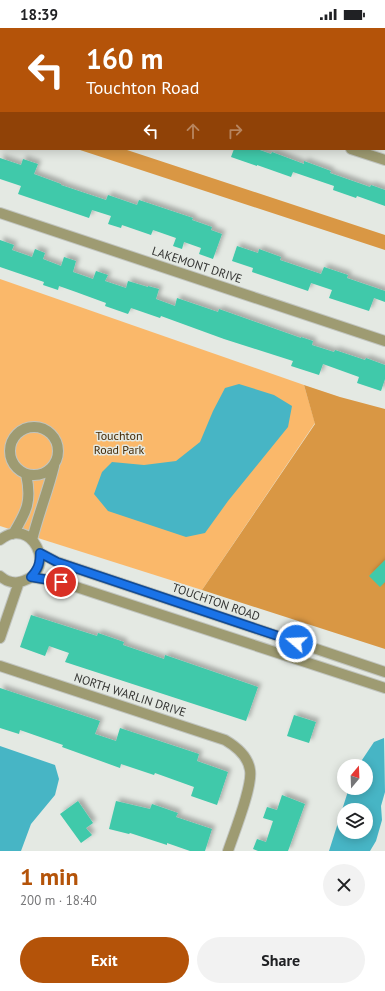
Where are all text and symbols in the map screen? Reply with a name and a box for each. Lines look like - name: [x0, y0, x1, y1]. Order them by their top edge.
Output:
- text: 18:39: [20, 5, 58, 24]
- text: 160 m: [86, 40, 163, 77]
- icon: left: [20, 44, 72, 96]
- text: Touchton Road: [86, 76, 199, 99]
- icon: left: [140, 120, 162, 142]
- icon: ahead: [182, 120, 204, 142]
- icon: right: [224, 120, 246, 142]
- street label: LAKEMONT DRIVE: [150, 243, 244, 286]
- park label: Touchton Road Park: [94, 428, 145, 457]
- pin: [44, 565, 78, 599]
- icon: arrive: [50, 571, 72, 593]
- street label: TOUCHTON ROAD: [170, 579, 262, 624]
- position arrow: [275, 621, 317, 663]
- street label: NORTH WARLIN DRIVE: [72, 669, 188, 720]
- north arrow: [337, 759, 373, 795]
- map controls: [337, 759, 373, 839]
- button: layers: [337, 803, 373, 839]
- text: 1 min: [20, 861, 79, 892]
- button: close: [323, 864, 365, 906]
- text: 200 m · 18:40: [20, 892, 97, 909]
- button: Exit: [20, 937, 189, 983]
- button: Share: [197, 937, 365, 983]

